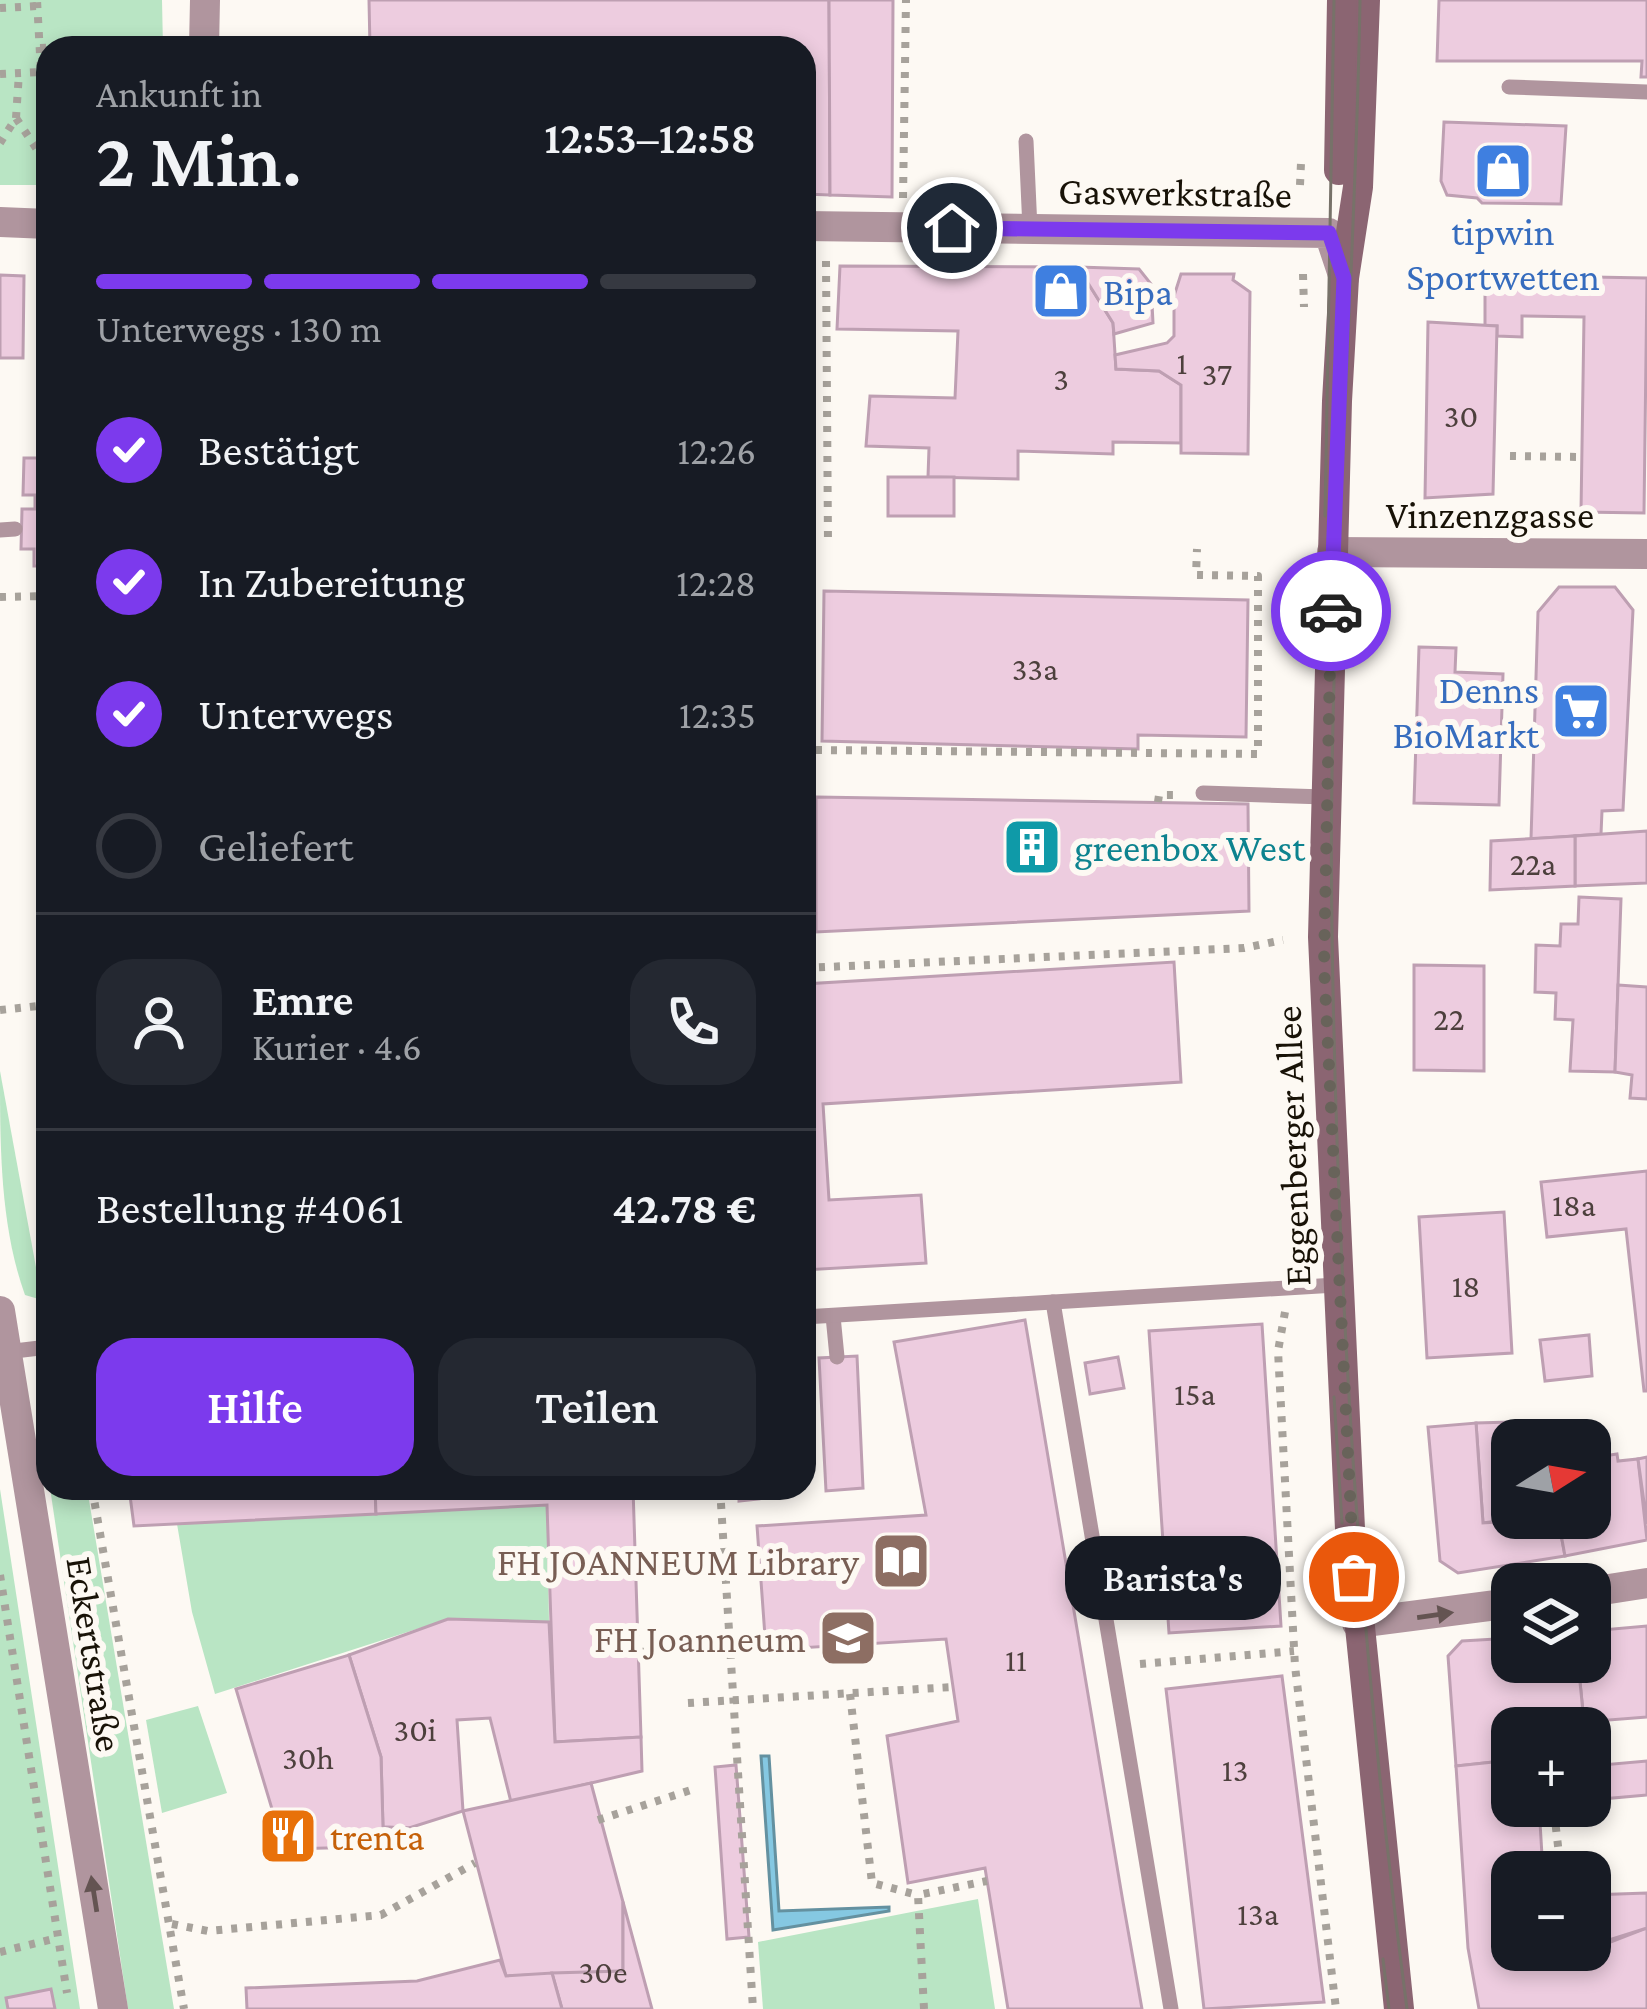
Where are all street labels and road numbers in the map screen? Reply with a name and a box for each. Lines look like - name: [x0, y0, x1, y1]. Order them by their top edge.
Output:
- street label: Gaswerkstraße: [1058, 168, 1292, 216]
- street label: Vinzenzgasse: [1386, 493, 1594, 537]
- street label: Eggenberger Allee: [1266, 1005, 1319, 1287]
- street label: Eckertstraße: [58, 1553, 132, 1755]

